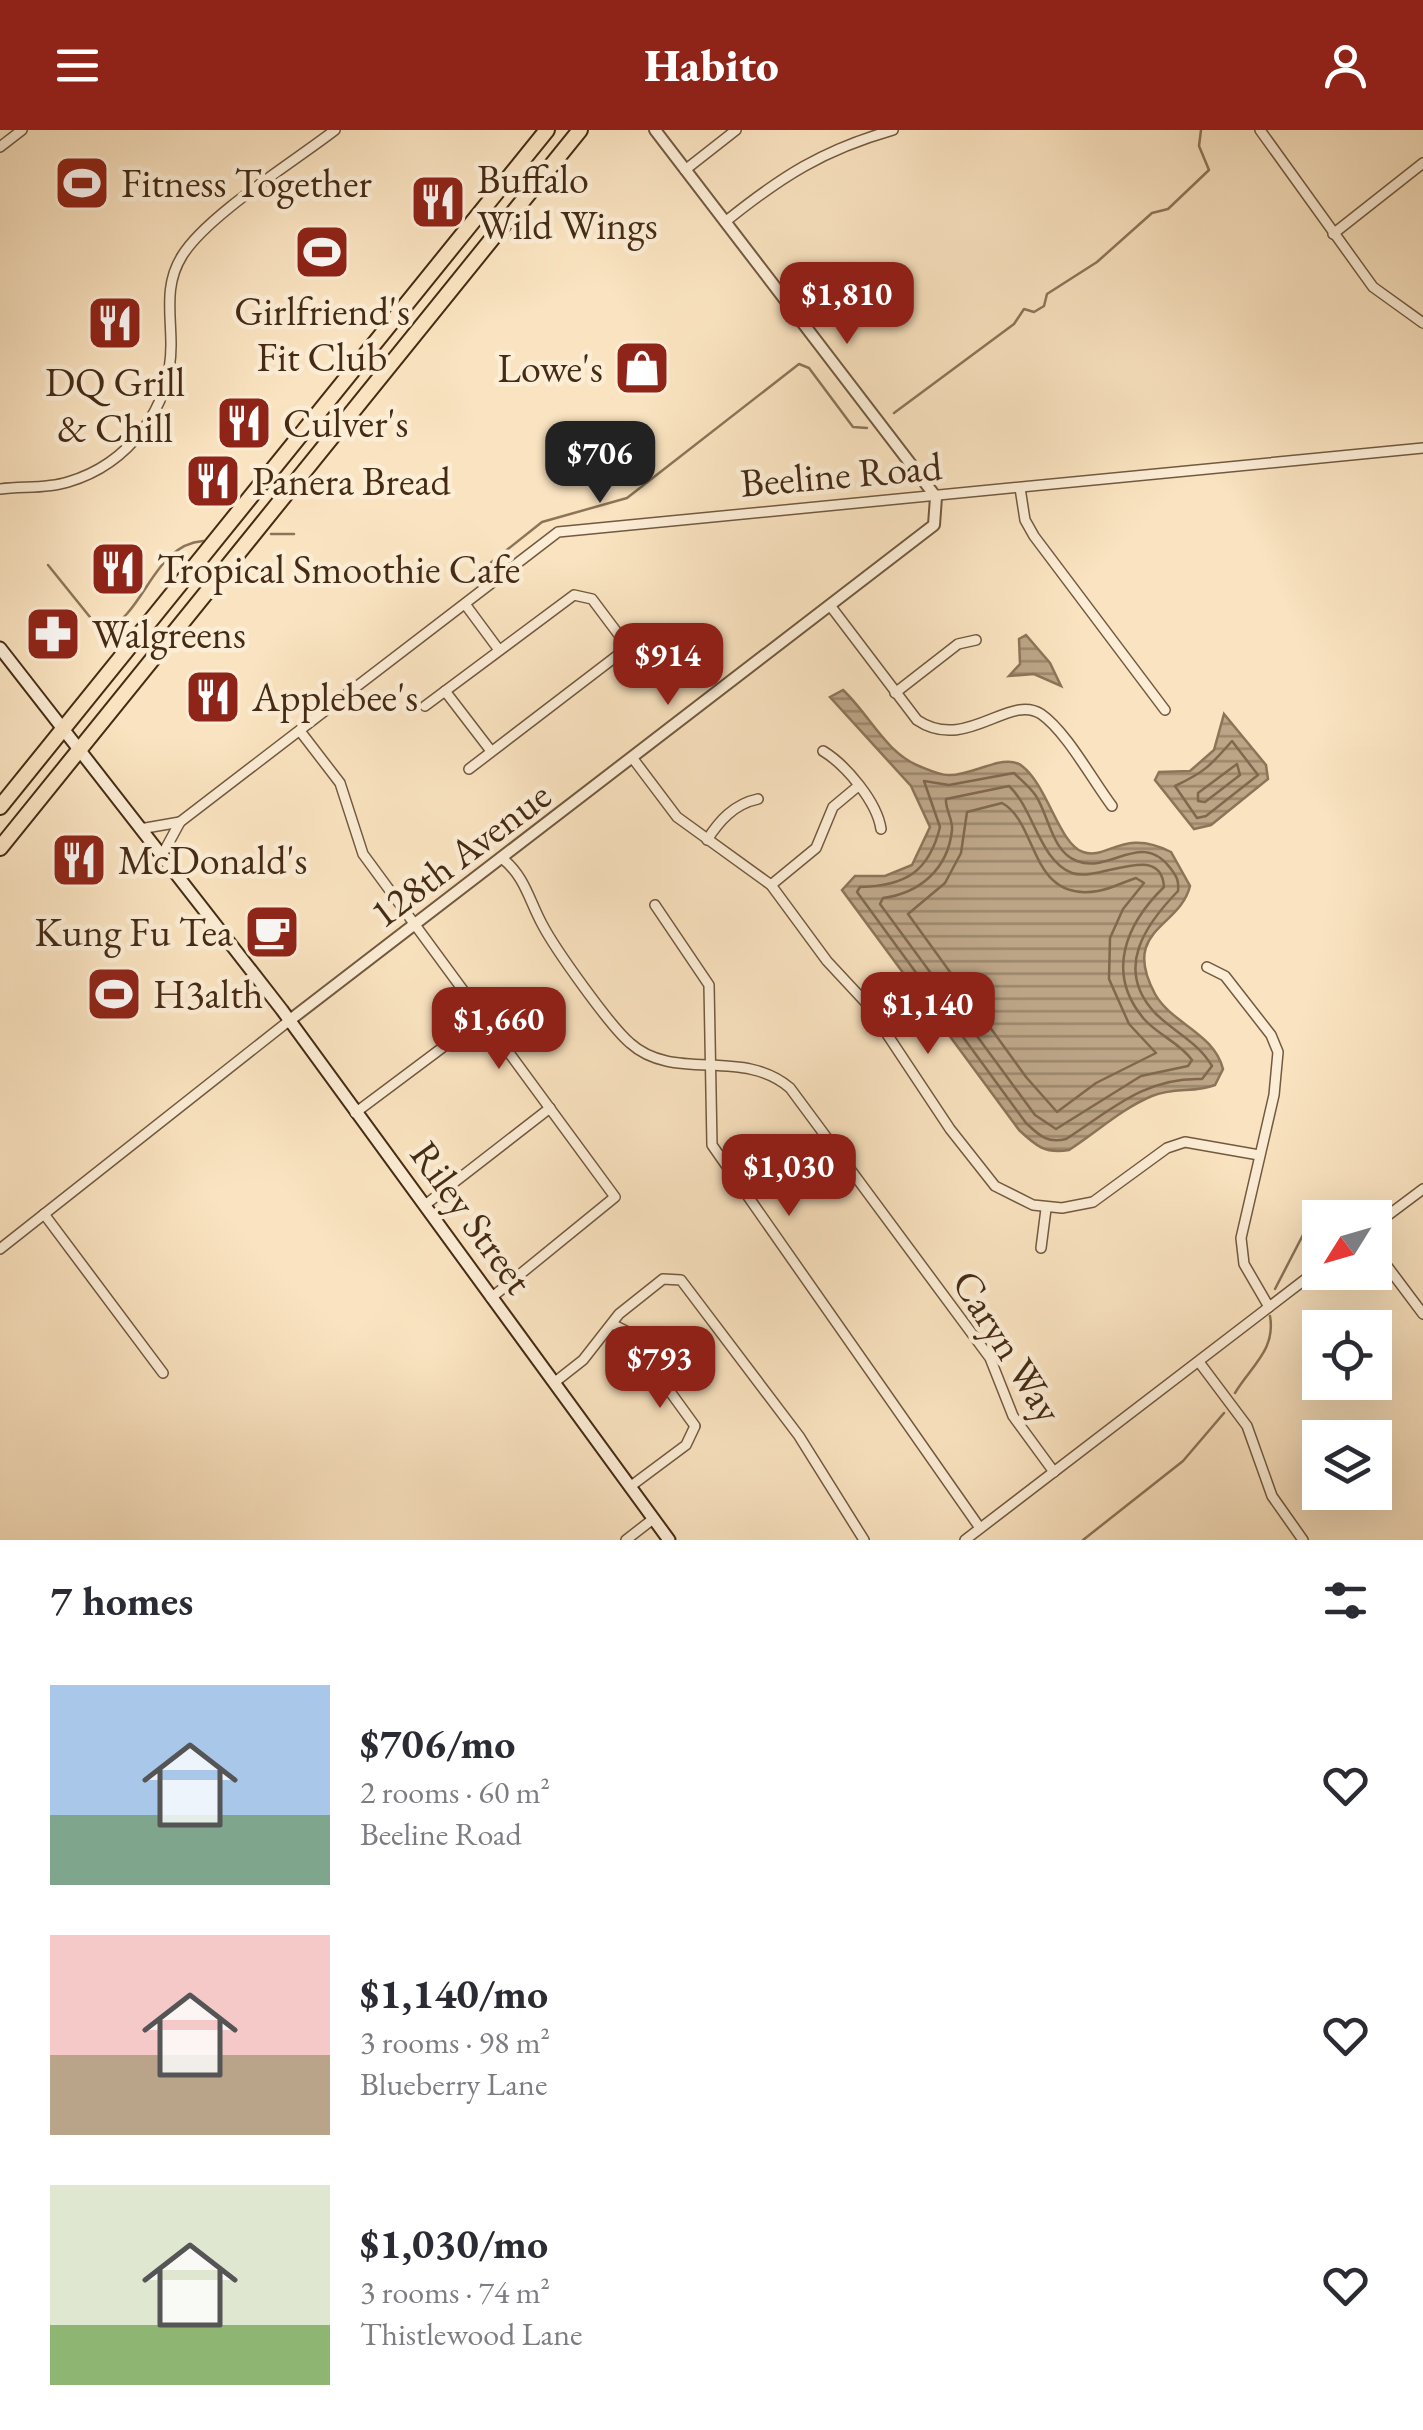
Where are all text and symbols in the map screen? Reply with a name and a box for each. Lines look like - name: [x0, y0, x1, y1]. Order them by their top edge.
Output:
- text: Habito: [644, 36, 779, 94]
- icon: menu: [50, 38, 105, 93]
- icon: person: [1318, 38, 1373, 93]
- sports icon: Fitness Together: [52, 153, 112, 213]
- place label: Buffalo Wild Wings: [477, 153, 658, 251]
- place label: Fitness Together: [121, 157, 373, 209]
- restaurant icon: Buffalo Wild Wings: [408, 172, 468, 232]
- sports icon: Girlfriend's Fit Club: [292, 222, 352, 282]
- pin: $1,810: [766, 262, 928, 347]
- text: $1,810: [802, 273, 892, 315]
- place label: Girlfriend's Fit Club: [234, 285, 410, 383]
- restaurant icon: DQ Grill & Chill: [85, 293, 145, 353]
- shop icon: Lowe's: [612, 338, 672, 398]
- place label: Lowe's: [498, 342, 603, 394]
- place label: DQ Grill & Chill: [45, 356, 185, 454]
- restaurant icon: Culver's: [214, 393, 274, 453]
- place label: Culver's: [283, 397, 408, 449]
- pin: $706: [541, 421, 659, 506]
- text: $706: [567, 432, 633, 474]
- street label: Beeline Road: [738, 439, 945, 509]
- restaurant icon: Panera Bread: [183, 451, 243, 511]
- place label: Panera Bread: [252, 455, 451, 507]
- restaurant icon: Tropical Smoothie Cafe: [88, 539, 148, 599]
- place label: Tropical Smoothie Cafe: [157, 543, 520, 595]
- pharmacy icon: Walgreens: [23, 604, 83, 664]
- place label: Walgreens: [92, 608, 246, 660]
- pin: $914: [609, 623, 727, 708]
- text: $914: [635, 634, 701, 676]
- restaurant icon: Applebee's: [183, 667, 243, 727]
- place label: Applebee's: [251, 671, 418, 723]
- street label: 128th Avenue: [359, 769, 561, 939]
- restaurant icon: McDonald's: [49, 830, 109, 890]
- place label: McDonald's: [118, 834, 307, 886]
- cafe icon: Kung Fu Tea: [242, 902, 302, 962]
- place label: Kung Fu Tea: [34, 906, 233, 958]
- sports icon: H3alth: [84, 964, 144, 1024]
- place label: H3alth: [153, 968, 263, 1020]
- pin: $1,140: [847, 972, 1009, 1057]
- text: $1,140: [883, 983, 973, 1025]
- pin: $1,660: [418, 987, 580, 1072]
- text: $1,660: [454, 998, 544, 1040]
- street label: Riley Street: [399, 1130, 545, 1304]
- pin: $1,030: [708, 1134, 870, 1219]
- text: $1,030: [744, 1145, 834, 1187]
- north arrow: [1302, 1200, 1392, 1290]
- map controls: [1302, 1200, 1392, 1510]
- street label: Caryn Way: [941, 1260, 1075, 1432]
- button: locate: [1302, 1310, 1392, 1400]
- pin: $793: [601, 1326, 719, 1411]
- text: $793: [627, 1337, 693, 1379]
- button: layers: [1302, 1420, 1392, 1510]
- text: 7 homes: [50, 1573, 193, 1628]
- icon: filters: [1318, 1573, 1373, 1628]
- text: $706/mo: [360, 1716, 516, 1771]
- icon: home: [130, 1725, 250, 1845]
- icon: heart: [1318, 1758, 1373, 1813]
- text: 2 rooms · 60 m²: [360, 1771, 550, 1813]
- text: Beeline Road: [360, 1813, 522, 1855]
- text: $1,140/mo: [360, 1966, 548, 2021]
- icon: home: [130, 1975, 250, 2095]
- icon: heart: [1318, 2008, 1373, 2063]
- text: 3 rooms · 98 m²: [360, 2021, 550, 2063]
- text: Blueberry Lane: [360, 2063, 547, 2105]
- text: $1,030/mo: [360, 2216, 548, 2271]
- icon: home: [130, 2225, 250, 2345]
- icon: heart: [1318, 2258, 1373, 2313]
- text: 3 rooms · 74 m²: [360, 2271, 550, 2313]
- text: Thistlewood Lane: [360, 2313, 583, 2355]

